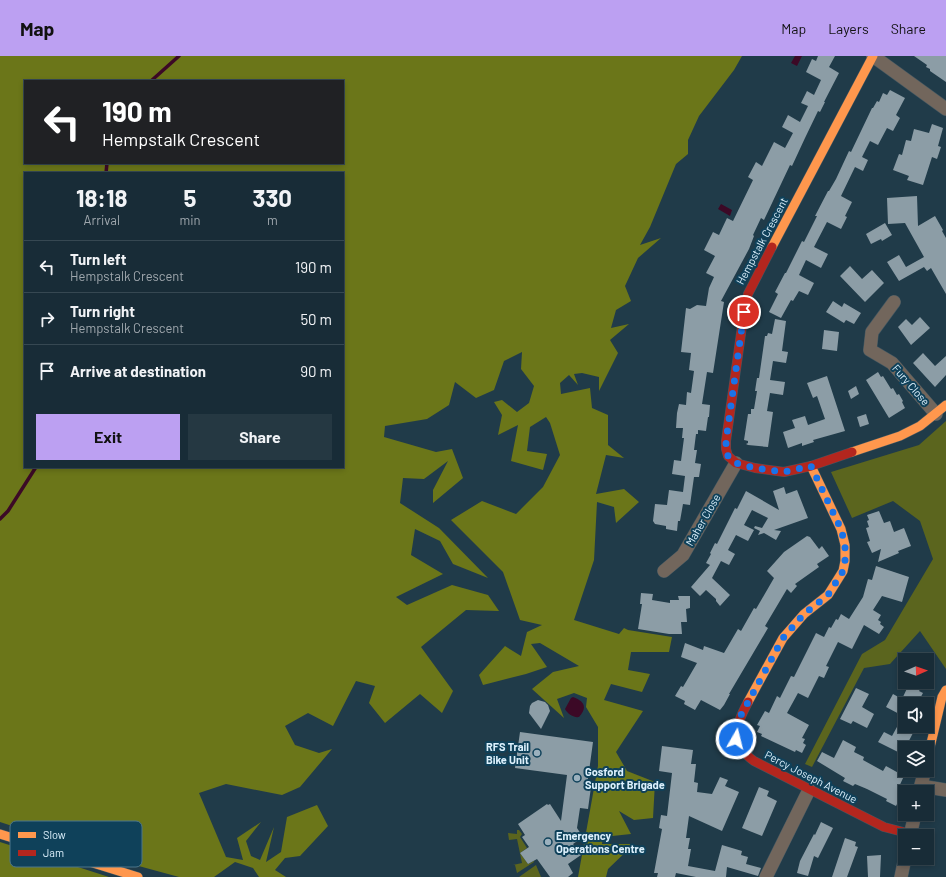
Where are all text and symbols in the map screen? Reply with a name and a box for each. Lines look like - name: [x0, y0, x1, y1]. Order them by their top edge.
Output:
- text: Map: [20, 17, 54, 40]
- text: Map: [781, 20, 806, 37]
- text: Layers: [828, 20, 869, 37]
- text: Share: [891, 20, 926, 37]
- text: 190 m: [102, 94, 172, 128]
- icon: left: [36, 96, 88, 148]
- text: Hempstalk Crescent: [102, 128, 260, 150]
- text: 18:18: [76, 183, 128, 212]
- text: 5: [184, 183, 196, 212]
- text: 330: [252, 183, 292, 212]
- street label: Hempstalk Crescent: [733, 195, 790, 286]
- text: Arrival: [84, 212, 120, 228]
- text: min: [179, 212, 201, 228]
- text: m: [267, 212, 278, 228]
- text: Turn left: [70, 250, 126, 268]
- icon: left: [36, 256, 58, 278]
- text: 190 m: [295, 258, 332, 276]
- text: Hempstalk Crescent: [70, 268, 184, 284]
- pin: [727, 295, 761, 329]
- icon: arrive: [733, 301, 755, 323]
- text: Turn right: [70, 302, 135, 320]
- icon: right: [36, 308, 58, 330]
- text: 50 m: [300, 310, 332, 328]
- text: Hempstalk Crescent: [70, 320, 184, 336]
- icon: arrive: [36, 360, 58, 382]
- text: Arrive at destination: [70, 362, 206, 380]
- text: 90 m: [300, 362, 332, 380]
- street label: Fury Close: [890, 362, 933, 408]
- button: Exit: [36, 414, 180, 460]
- button: Share: [188, 414, 332, 460]
- street label: Maher Close: [682, 491, 723, 548]
- north arrow: [898, 653, 934, 689]
- map controls: [898, 653, 934, 865]
- button: sound: [898, 697, 934, 733]
- position arrow: [715, 718, 757, 760]
- place label: RFS Trail Bike Unit: [486, 740, 529, 766]
- button: layers: [898, 741, 934, 777]
- marker: RFS Trail Bike Unit: [532, 748, 542, 758]
- street label: Percy Joseph Avenue: [763, 748, 860, 805]
- place label: Gosford Support Brigade: [585, 765, 665, 791]
- marker: Gosford Support Brigade: [572, 773, 582, 783]
- button: +: [898, 785, 934, 821]
- legend: [10, 821, 142, 867]
- text: Slow: [43, 828, 66, 841]
- place label: Emergency Operations Centre: [556, 829, 645, 855]
- button: −: [898, 829, 934, 865]
- marker: Emergency Operations Centre: [543, 837, 553, 847]
- text: Jam: [43, 846, 64, 859]

